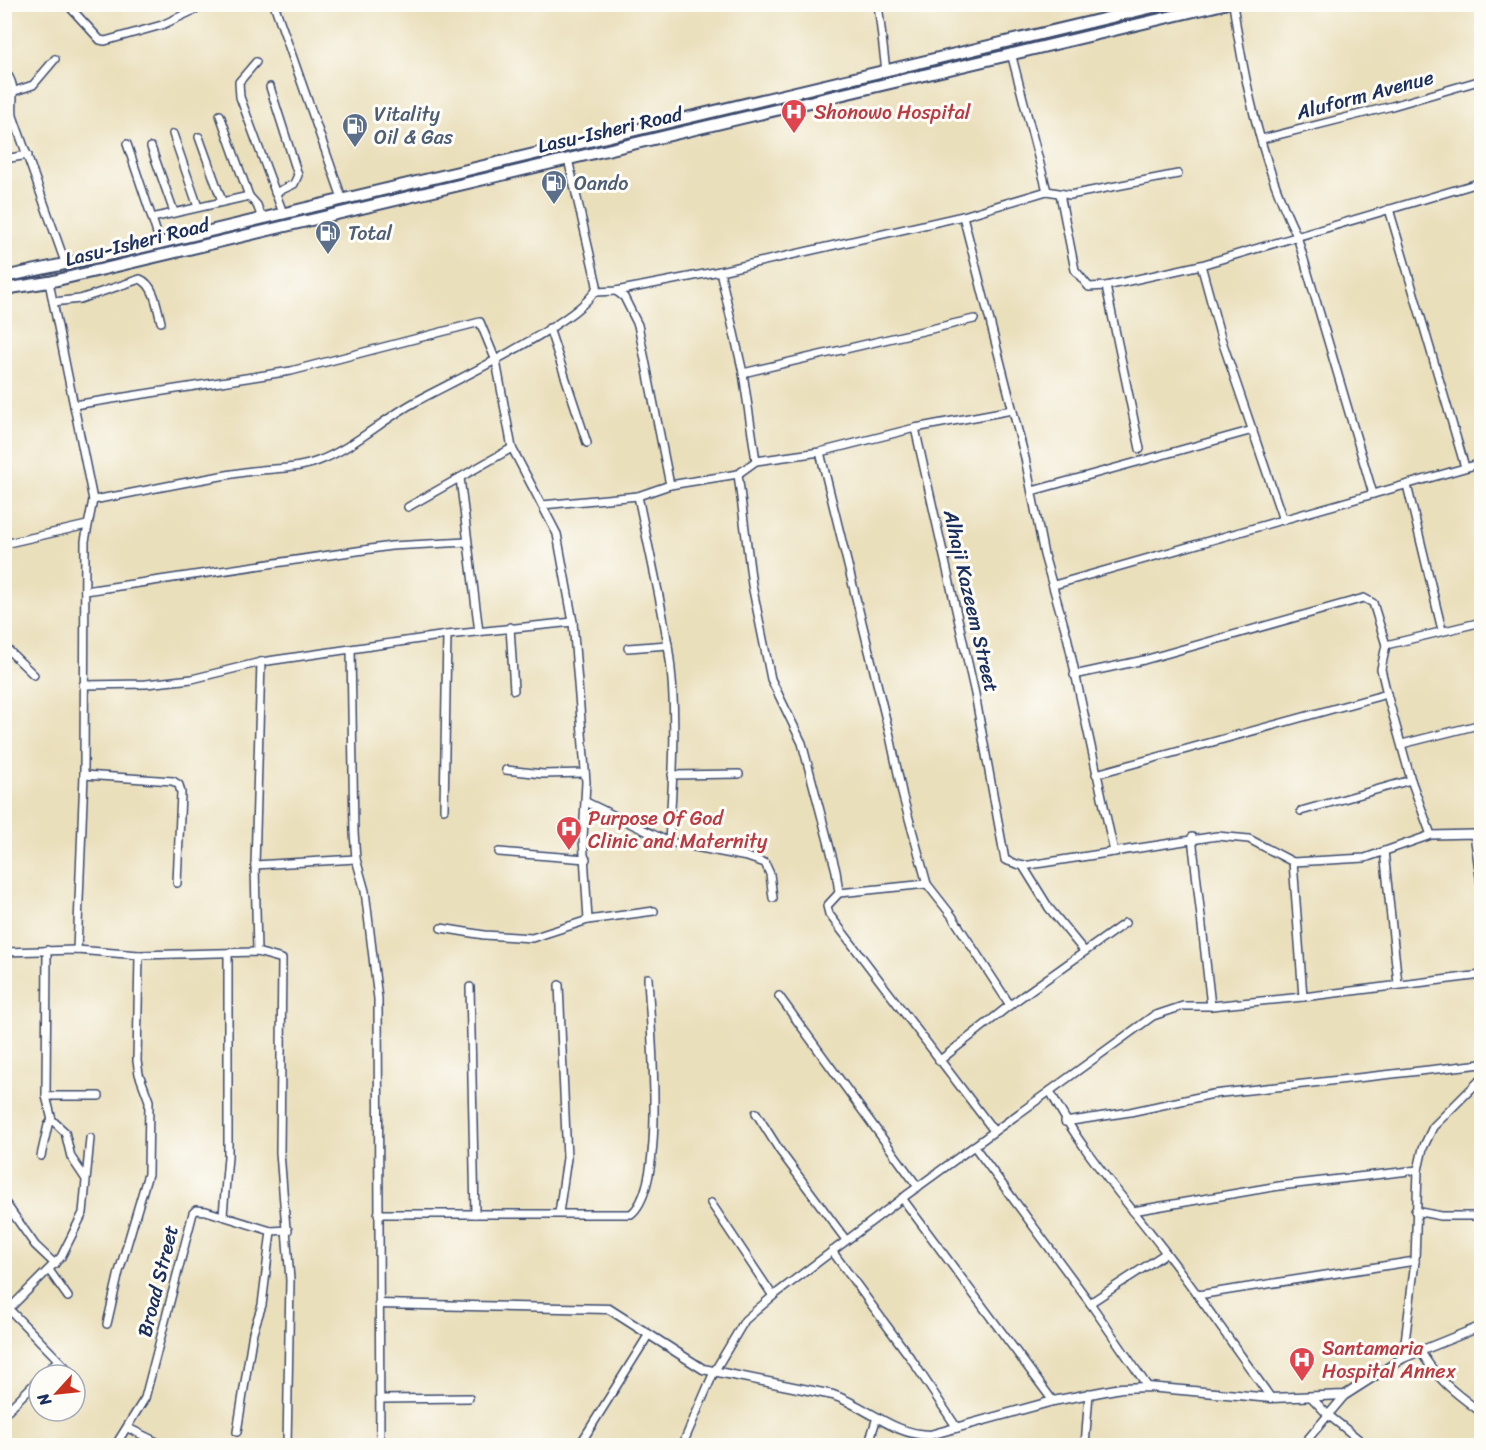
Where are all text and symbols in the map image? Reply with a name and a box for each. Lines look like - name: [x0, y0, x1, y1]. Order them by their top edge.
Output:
- street label: Aluform Avenue: [1291, 60, 1438, 130]
- place label: Shonowo Hospital: [814, 95, 972, 130]
- street label: Lasu-Isheri Road: [534, 96, 687, 164]
- place label: Vitality Oil & Gas: [374, 97, 454, 155]
- hospital icon: Shonowo Hospital: [779, 97, 809, 135]
- fuel station icon: Vitality Oil & Gas: [340, 111, 370, 149]
- place label: Oando: [574, 166, 628, 201]
- fuel station icon: Oando: [539, 168, 569, 206]
- street label: Lasu-Isheri Road: [61, 207, 214, 277]
- place label: Total: [348, 216, 393, 251]
- fuel station icon: Total: [313, 218, 343, 256]
- street label: Alhaji Kazeem Street: [933, 505, 1009, 696]
- place label: Purpose Of God Clinic and Maternity: [588, 801, 768, 859]
- hospital icon: Purpose Of God Clinic and Maternity: [554, 814, 584, 852]
- street label: Broad Street: [127, 1221, 189, 1341]
- place label: Santamaria Hospital Annex: [1322, 1331, 1457, 1389]
- hospital icon: Santamaria Hospital Annex: [1287, 1345, 1317, 1383]
- north arrow: [27, 1363, 87, 1423]
- text: N: [28, 1387, 60, 1412]

